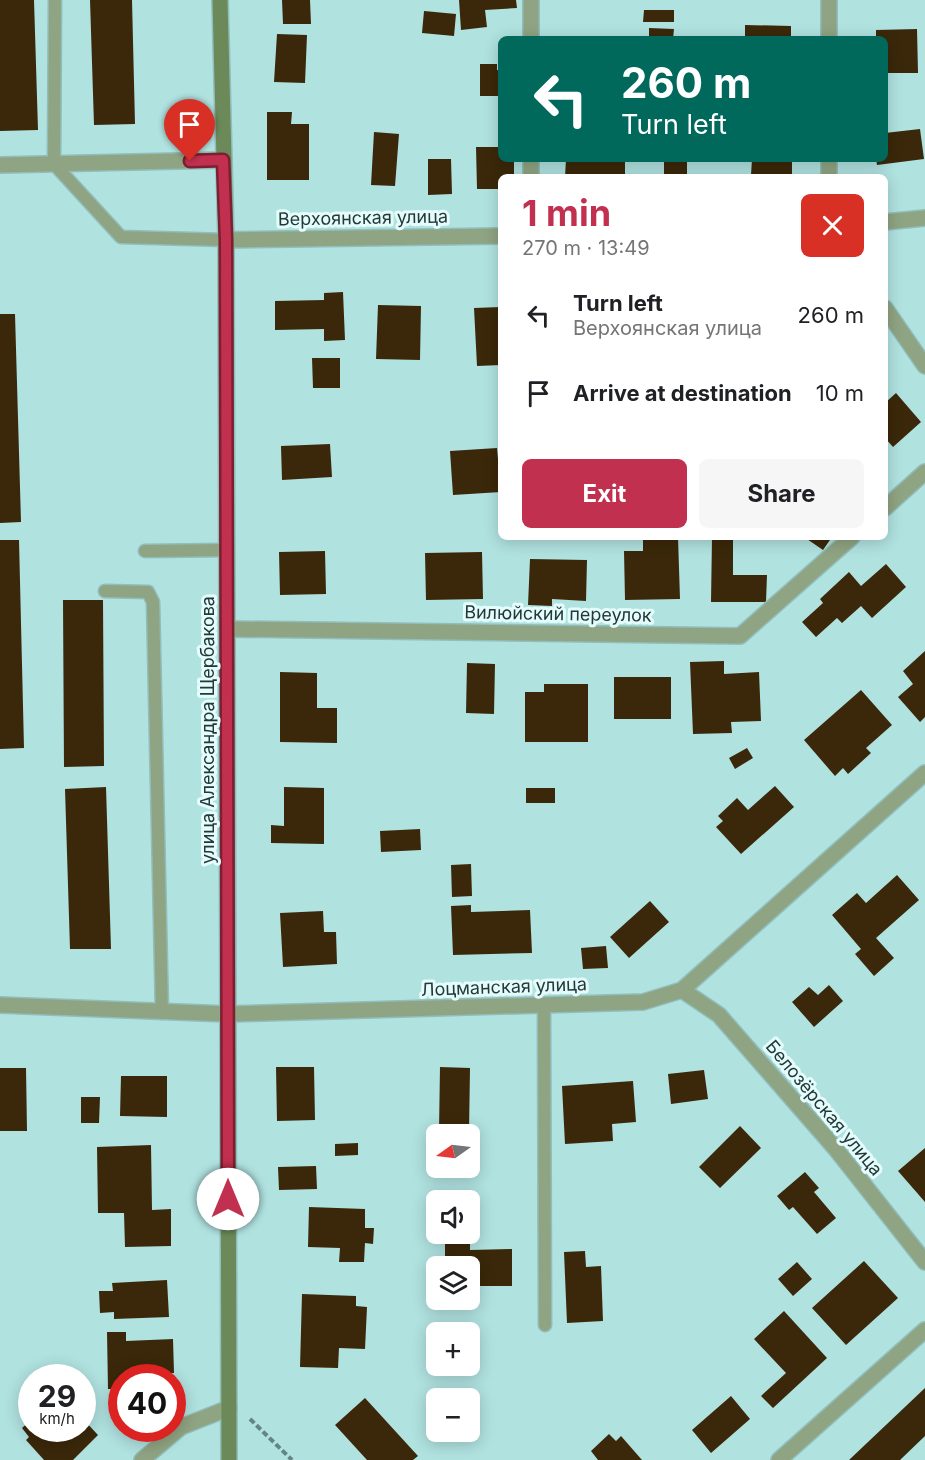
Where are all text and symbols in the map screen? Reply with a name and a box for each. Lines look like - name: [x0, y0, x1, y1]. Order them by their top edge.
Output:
- text: 260 m: [621, 57, 751, 108]
- icon: left: [522, 60, 600, 138]
- pin: [164, 99, 215, 161]
- icon: arrive: [173, 108, 206, 141]
- text: Turn left: [621, 108, 727, 141]
- text: 1 min: [522, 191, 611, 235]
- button: close: [801, 194, 864, 257]
- street label: Верхоянская улица: [278, 206, 448, 229]
- text: 270 m · 13:49: [522, 236, 650, 260]
- text: Turn left: [573, 290, 663, 316]
- icon: left: [522, 299, 555, 332]
- text: 260 m: [798, 302, 864, 328]
- text: Верхоянская улица: [573, 316, 762, 340]
- icon: arrive: [522, 377, 555, 410]
- text: Arrive at destination: [573, 380, 792, 406]
- text: 10 m: [816, 380, 864, 406]
- button: Exit: [522, 459, 687, 528]
- button: Share: [699, 459, 864, 528]
- street label: улица Александра Щербакова: [197, 596, 218, 864]
- street label: Вилюйский переулок: [464, 601, 652, 626]
- street label: Лоцманская улица: [421, 973, 587, 1000]
- street label: Белозёрская улица: [762, 1036, 887, 1180]
- north arrow: [426, 1124, 480, 1178]
- map controls: [426, 1124, 480, 1442]
- position arrow: [196, 1167, 260, 1231]
- button: sound: [426, 1190, 480, 1244]
- button: layers: [426, 1256, 480, 1310]
- button: +: [426, 1322, 480, 1376]
- speed limit sign: 40: [108, 1364, 186, 1442]
- text: 29: [38, 1378, 76, 1414]
- button: −: [426, 1388, 480, 1442]
- text: km/h: [39, 1409, 75, 1428]

